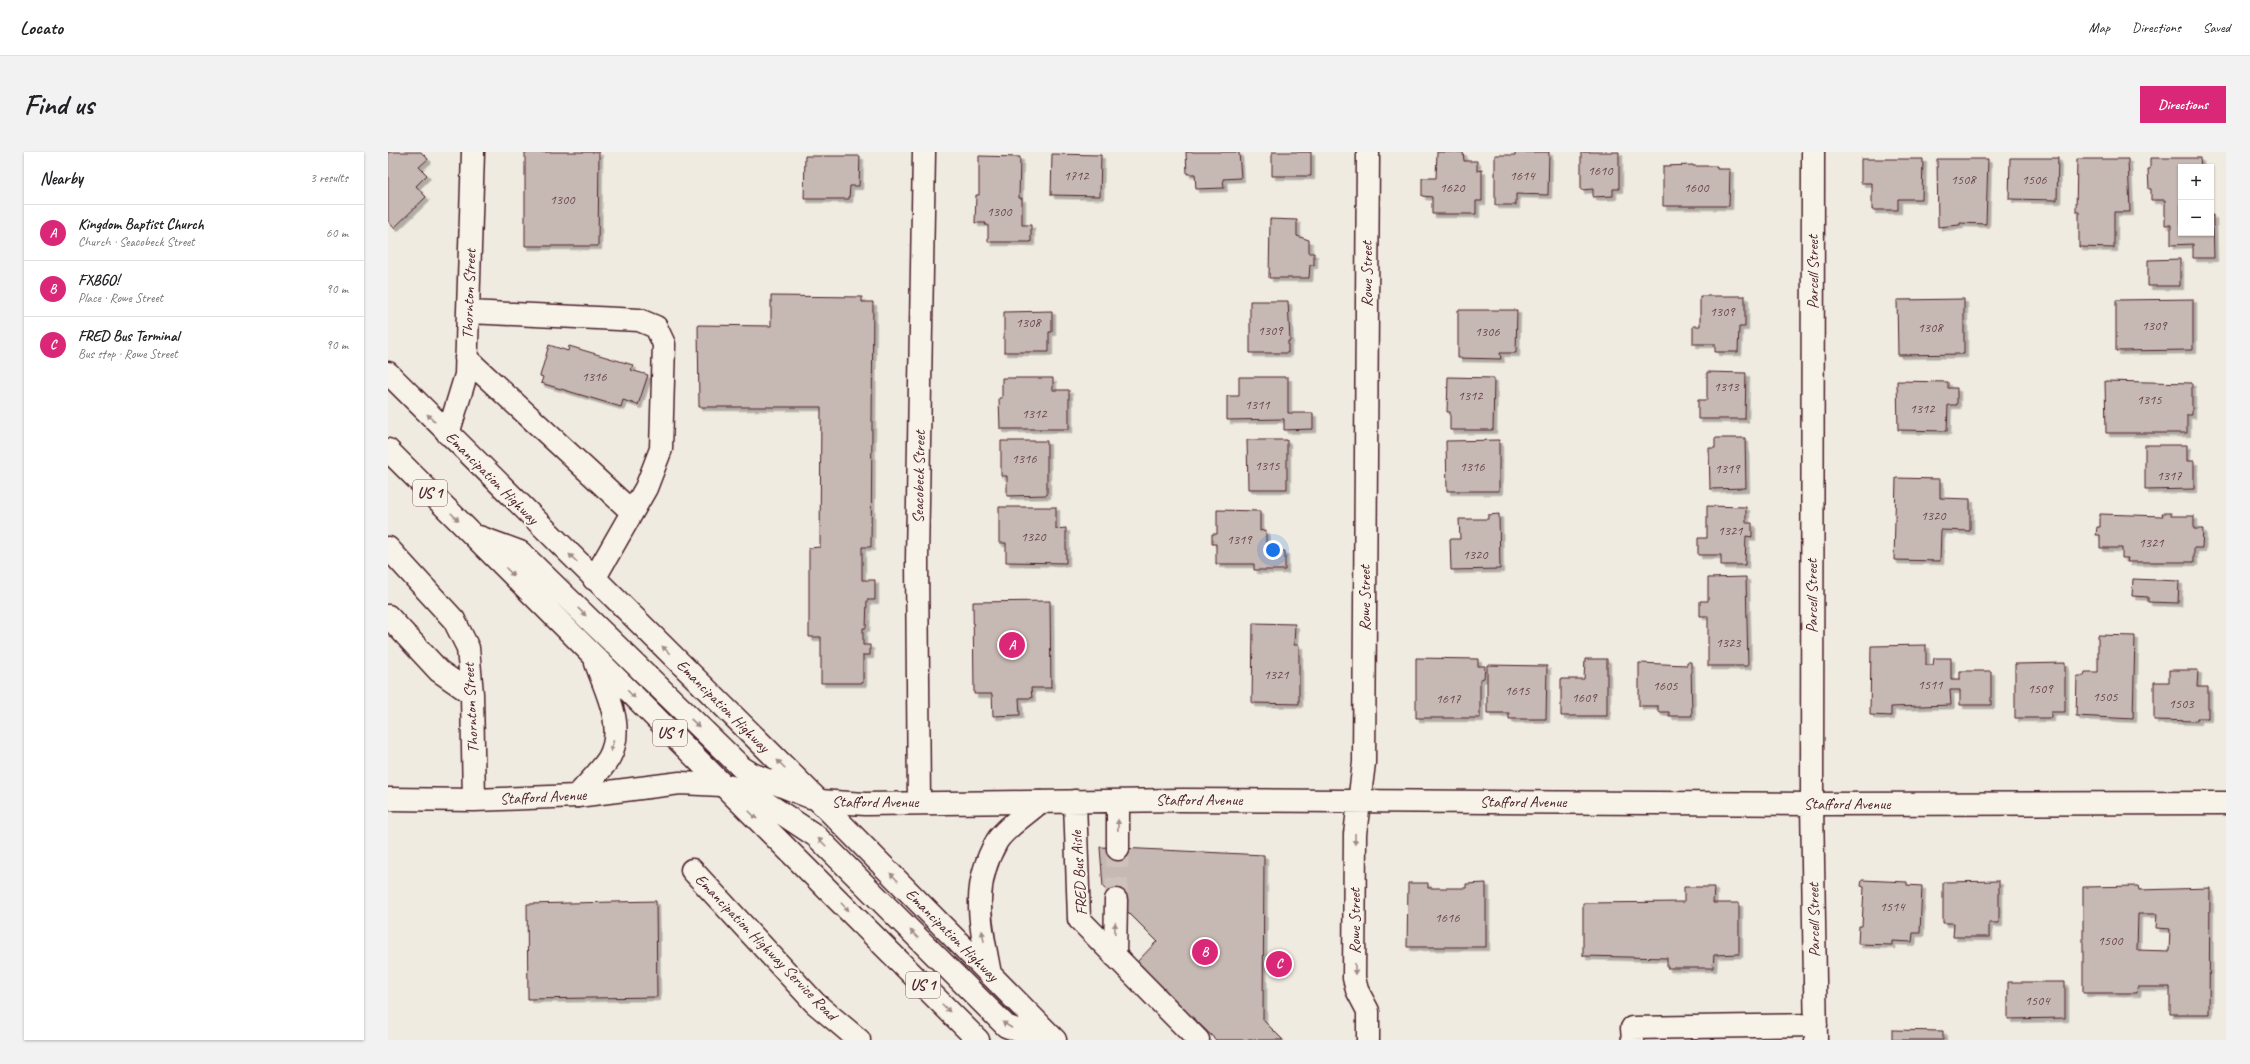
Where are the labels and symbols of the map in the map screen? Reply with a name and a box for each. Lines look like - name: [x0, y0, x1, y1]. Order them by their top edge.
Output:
- house number: 1610: [1587, 162, 1614, 179]
- house number: 1712: [1063, 167, 1090, 184]
- house number: 1614: [1509, 167, 1536, 184]
- house number: 1508: [1950, 171, 1977, 188]
- house number: 1506: [2021, 171, 2047, 188]
- house number: 1620: [1439, 179, 1466, 196]
- house number: 1600: [1683, 179, 1710, 196]
- house number: 1300: [549, 191, 576, 208]
- house number: 1300: [986, 203, 1013, 220]
- street label: Parcell Street: [1803, 233, 1823, 309]
- street label: Rowe Street: [1357, 239, 1377, 307]
- street label: Thornton Street: [457, 247, 481, 339]
- house number: 1309: [1709, 303, 1736, 320]
- house number: 1308: [1015, 314, 1042, 331]
- house number: 1309: [2141, 317, 2168, 334]
- house number: 1308: [1917, 319, 1944, 336]
- house number: 1309: [1257, 322, 1284, 339]
- house number: 1306: [1474, 323, 1500, 340]
- house number: 1316: [581, 368, 607, 385]
- house number: 1313: [1713, 378, 1740, 395]
- house number: 1312: [1457, 387, 1484, 404]
- house number: 1315: [2136, 391, 2162, 408]
- house number: 1311: [1244, 396, 1270, 413]
- house number: 1312: [1909, 400, 1936, 417]
- house number: 1312: [1021, 405, 1048, 422]
- one-way arrow: [426, 413, 436, 423]
- street label: Emancipation Highway: [441, 427, 544, 530]
- street label: Seacobeck Street: [908, 429, 930, 524]
- house number: 1316: [1011, 450, 1037, 467]
- house number: 1315: [1254, 457, 1280, 474]
- house number: 1316: [1459, 458, 1485, 475]
- house number: 1319: [1714, 460, 1741, 477]
- house number: 1317: [2156, 467, 2182, 484]
- road number: US 1: [413, 480, 447, 506]
- house number: 1320: [1920, 507, 1947, 524]
- one-way arrow: [450, 513, 460, 522]
- house number: 1321: [1717, 522, 1743, 539]
- house number: 1320: [1020, 528, 1047, 545]
- house number: 1319: [1226, 531, 1253, 548]
- house number: 1321: [2138, 534, 2164, 551]
- your location: [1263, 540, 1283, 560]
- house number: 1320: [1462, 546, 1489, 563]
- one-way arrow: [568, 553, 578, 563]
- street label: Parcell Street: [1802, 557, 1822, 633]
- street label: Rowe Street: [1355, 563, 1375, 631]
- one-way arrow: [505, 567, 515, 577]
- one-way arrow: [577, 607, 587, 617]
- pin: A: [999, 630, 1025, 660]
- house number: 1323: [1715, 634, 1742, 651]
- one-way arrow: [661, 645, 671, 655]
- street label: Emancipation Highway: [672, 655, 775, 758]
- street label: Thornton Street: [459, 661, 483, 754]
- house number: 1321: [1263, 666, 1289, 683]
- house number: 1511: [1917, 676, 1943, 693]
- house number: 1605: [1652, 677, 1678, 694]
- house number: 1509: [2027, 680, 2054, 697]
- house number: 1615: [1504, 682, 1530, 699]
- house number: 1505: [2092, 688, 2118, 705]
- one-way arrow: [626, 689, 636, 699]
- house number: 1609: [1571, 689, 1598, 706]
- house number: 1617: [1435, 690, 1461, 707]
- house number: 1503: [2168, 695, 2195, 712]
- one-way arrow: [690, 718, 700, 728]
- road number: US 1: [653, 720, 687, 746]
- one-way arrow: [609, 741, 615, 753]
- one-way arrow: [776, 759, 786, 769]
- street label: Stafford Avenue: [499, 785, 589, 809]
- street label: Stafford Avenue: [1156, 790, 1244, 810]
- street label: Stafford Avenue: [832, 792, 920, 812]
- street label: Stafford Avenue: [1480, 792, 1568, 812]
- street label: Stafford Avenue: [1804, 794, 1892, 814]
- one-way arrow: [748, 811, 758, 820]
- one-way arrow: [1115, 818, 1121, 831]
- street label: FRED Bus Aisle: [1066, 828, 1092, 916]
- one-way arrow: [1352, 833, 1358, 846]
- one-way arrow: [817, 837, 827, 847]
- street label: Emancipation Highway Service Road: [691, 870, 843, 1026]
- one-way arrow: [889, 872, 899, 881]
- street label: Parcell Street: [1803, 881, 1825, 957]
- street label: Emancipation Highway: [901, 884, 1004, 987]
- street label: Rowe Street: [1345, 886, 1365, 954]
- house number: 1514: [1879, 898, 1906, 915]
- one-way arrow: [840, 902, 850, 912]
- house number: 1616: [1434, 909, 1460, 926]
- one-way arrow: [1112, 922, 1119, 934]
- one-way arrow: [909, 929, 919, 939]
- one-way arrow: [980, 930, 986, 942]
- house number: 1500: [2097, 932, 2124, 949]
- pin: B: [1192, 937, 1218, 967]
- pin: C: [1266, 949, 1292, 979]
- one-way arrow: [1352, 963, 1358, 976]
- road number: US 1: [906, 972, 940, 998]
- house number: 1504: [2024, 992, 2051, 1009]
- one-way arrow: [941, 1003, 951, 1013]
- one-way arrow: [1001, 1021, 1013, 1028]

